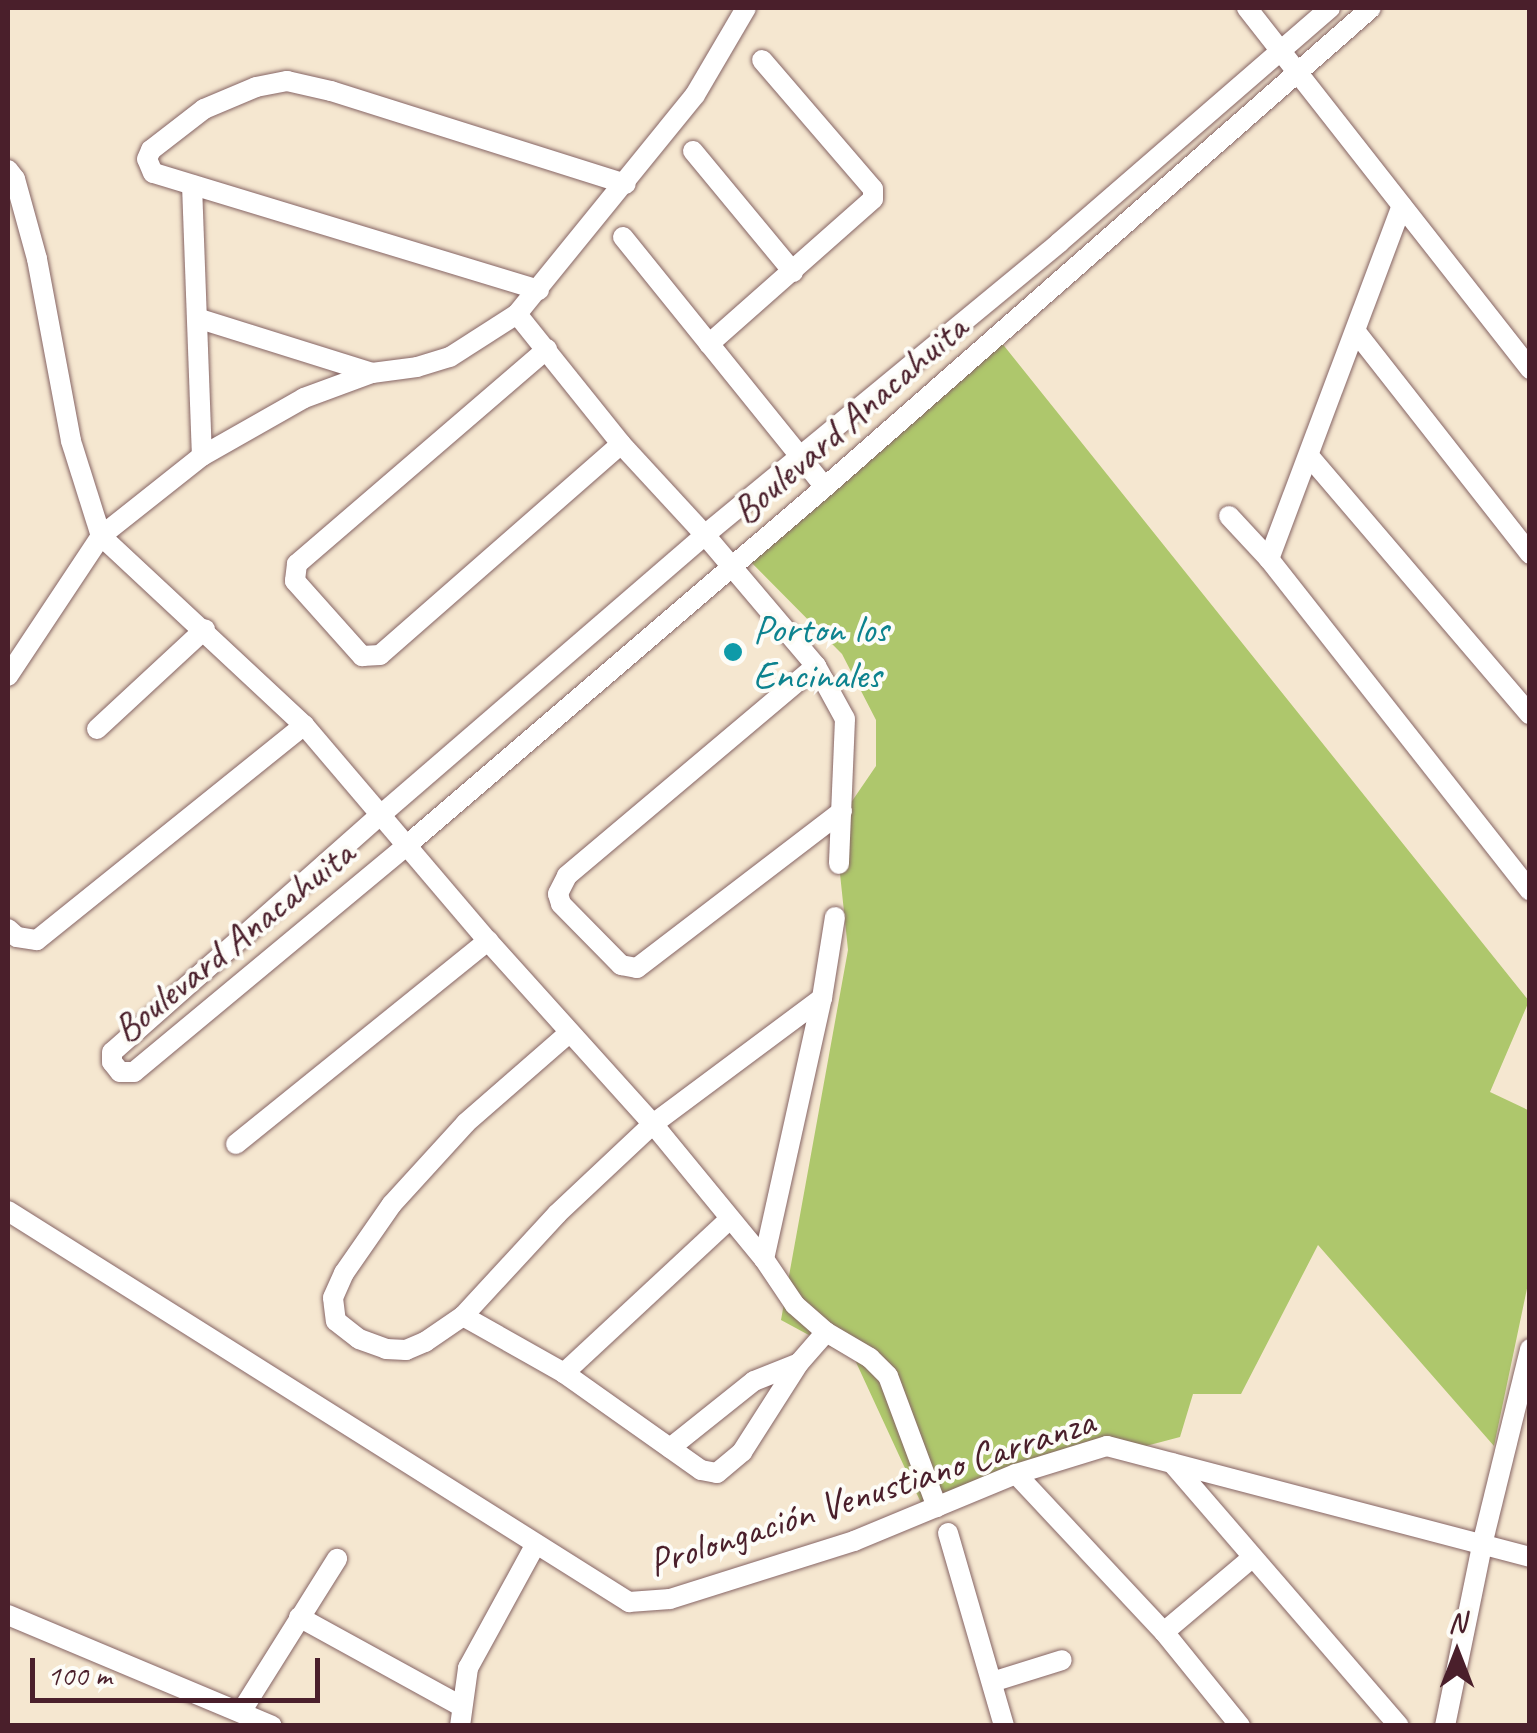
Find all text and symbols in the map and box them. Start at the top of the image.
street label: Boulevard Anacahuita [722,304,976,534]
place label: Porton los Encinales [753,605,888,699]
marker: Porton los Encinales [722,641,744,663]
street label: Boulevard Anacahuita [103,830,363,1052]
street label: Prolongación Venustiano Carranza [642,1397,1100,1587]
north arrow [1407,1603,1507,1703]
text: N [1448,1605,1466,1640]
scale bar [35,1638,325,1700]
text: 100 m [47,1656,112,1694]

